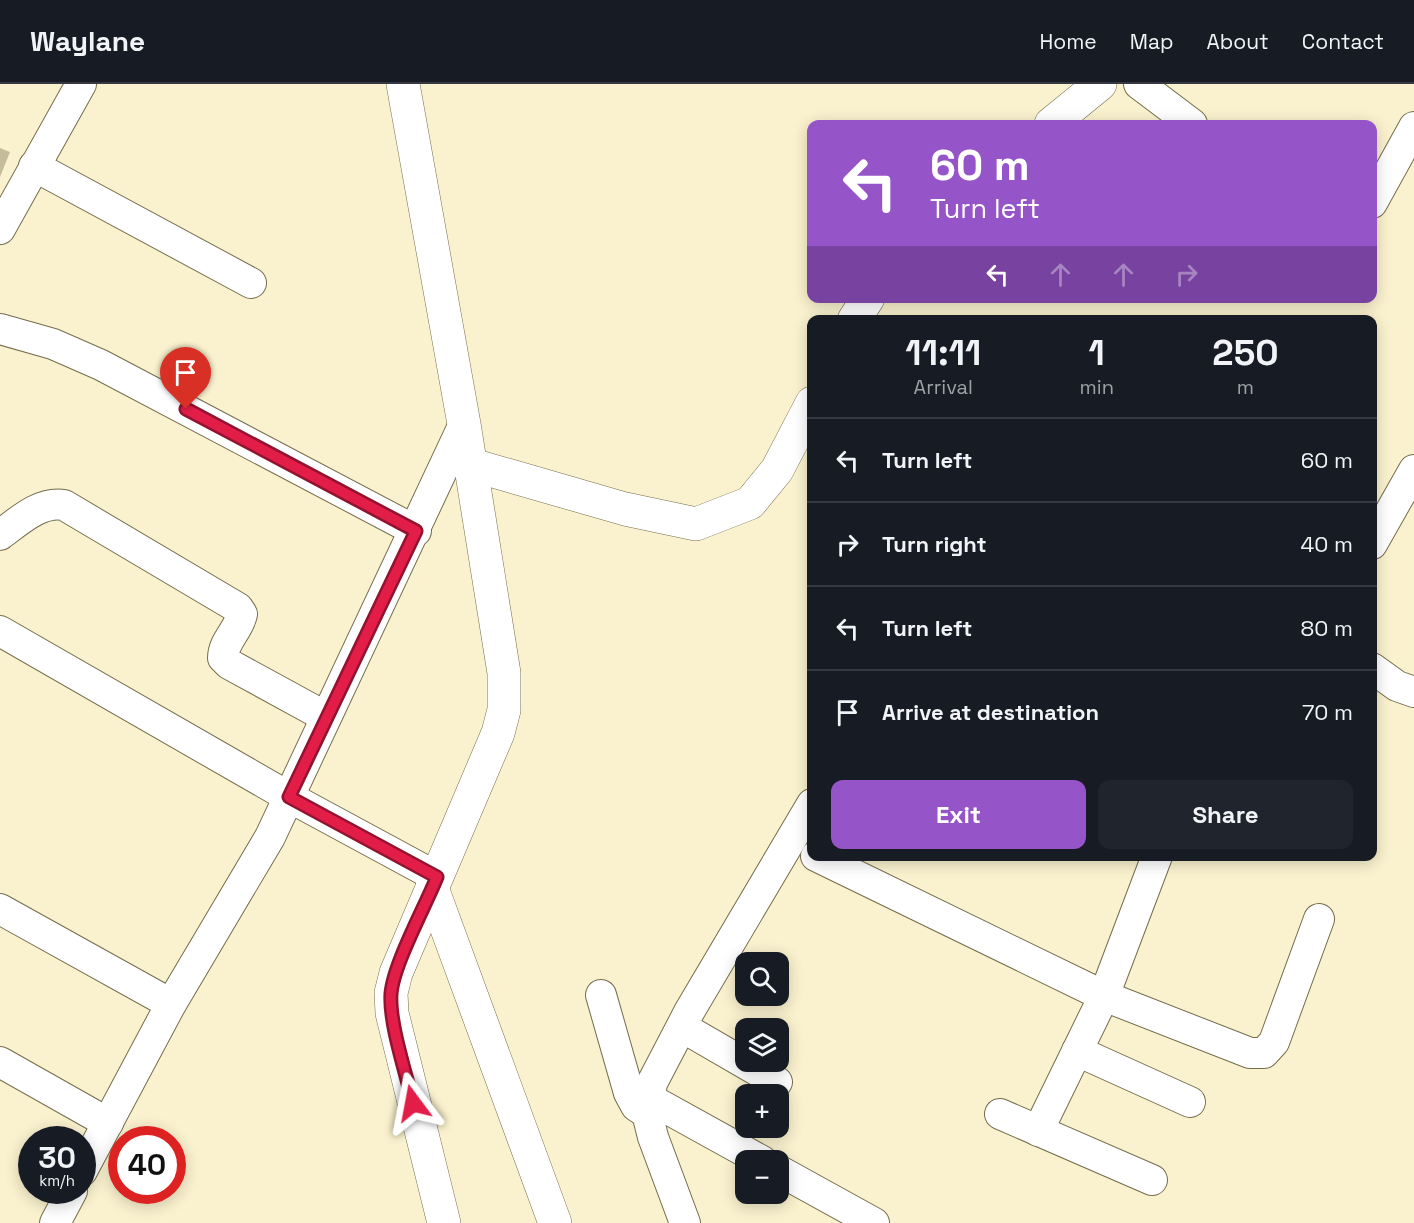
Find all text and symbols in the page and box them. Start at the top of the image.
text: Waylane [30,23,145,59]
text: Home [1039,28,1097,55]
text: Map [1130,28,1174,55]
text: About [1207,28,1269,55]
text: Contact [1302,28,1384,55]
text: 60 m [930,139,1030,192]
icon: left [831,144,909,222]
text: Turn left [930,191,1040,226]
icon: left [981,258,1014,291]
icon: ahead [1044,258,1077,291]
icon: ahead [1107,258,1140,291]
icon: right [1170,258,1203,291]
text: 11:11 [905,330,981,376]
text: 1 [1089,330,1105,376]
text: 250 [1212,330,1279,376]
pin [160,347,211,409]
icon: arrive [169,356,202,389]
text: Arrival [914,374,973,400]
text: min [1080,374,1114,400]
text: m [1237,374,1254,400]
icon: left [831,444,864,477]
text: Turn left [882,446,972,474]
text: 60 m [1301,446,1353,474]
icon: right [831,528,864,561]
text: Turn right [882,530,987,558]
text: 40 m [1301,530,1353,558]
icon: left [831,612,864,645]
text: Turn left [882,614,972,642]
text: 80 m [1301,614,1353,642]
icon: arrive [831,696,864,729]
text: Arrive at destination [882,698,1099,726]
text: 70 m [1302,698,1353,726]
button: Exit [831,780,1086,849]
button: Share [1098,780,1353,849]
map controls [735,952,789,1204]
button: search [735,952,789,1006]
button: layers [735,1018,789,1072]
position arrow [381,1071,445,1135]
button: + [735,1084,789,1138]
speed limit sign: 40 [108,1126,186,1204]
text: 30 [38,1138,76,1177]
button: − [735,1150,789,1204]
text: km/h [39,1171,75,1190]

